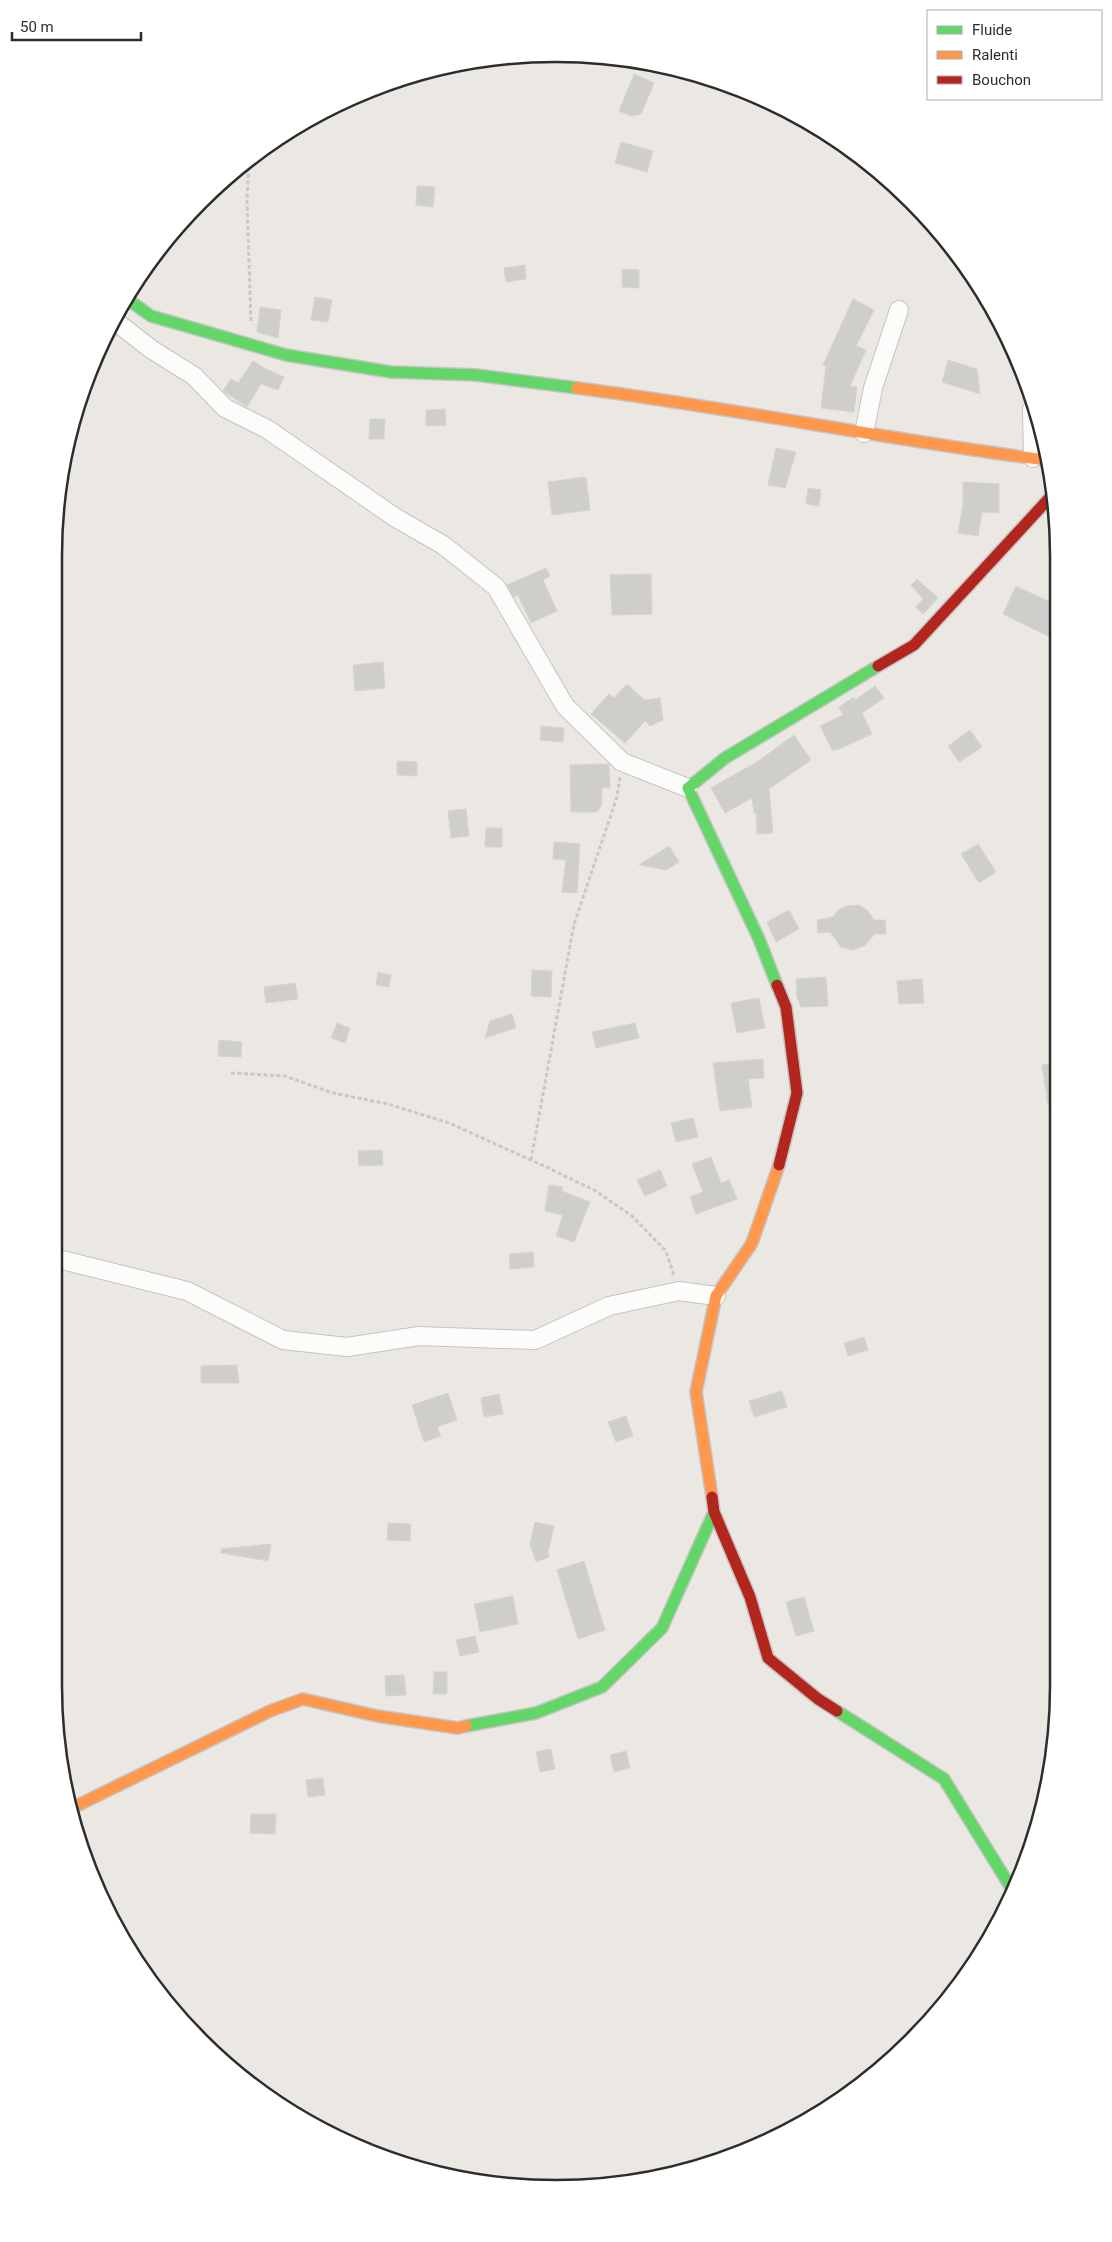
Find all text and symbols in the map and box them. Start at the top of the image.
scale bar [12,10,141,42]
legend [927,10,1102,100]
text: 50 m [20,18,54,36]
text: Fluide [972,21,1012,39]
text: Ralenti [972,46,1018,64]
text: Bouchon [972,71,1031,89]

